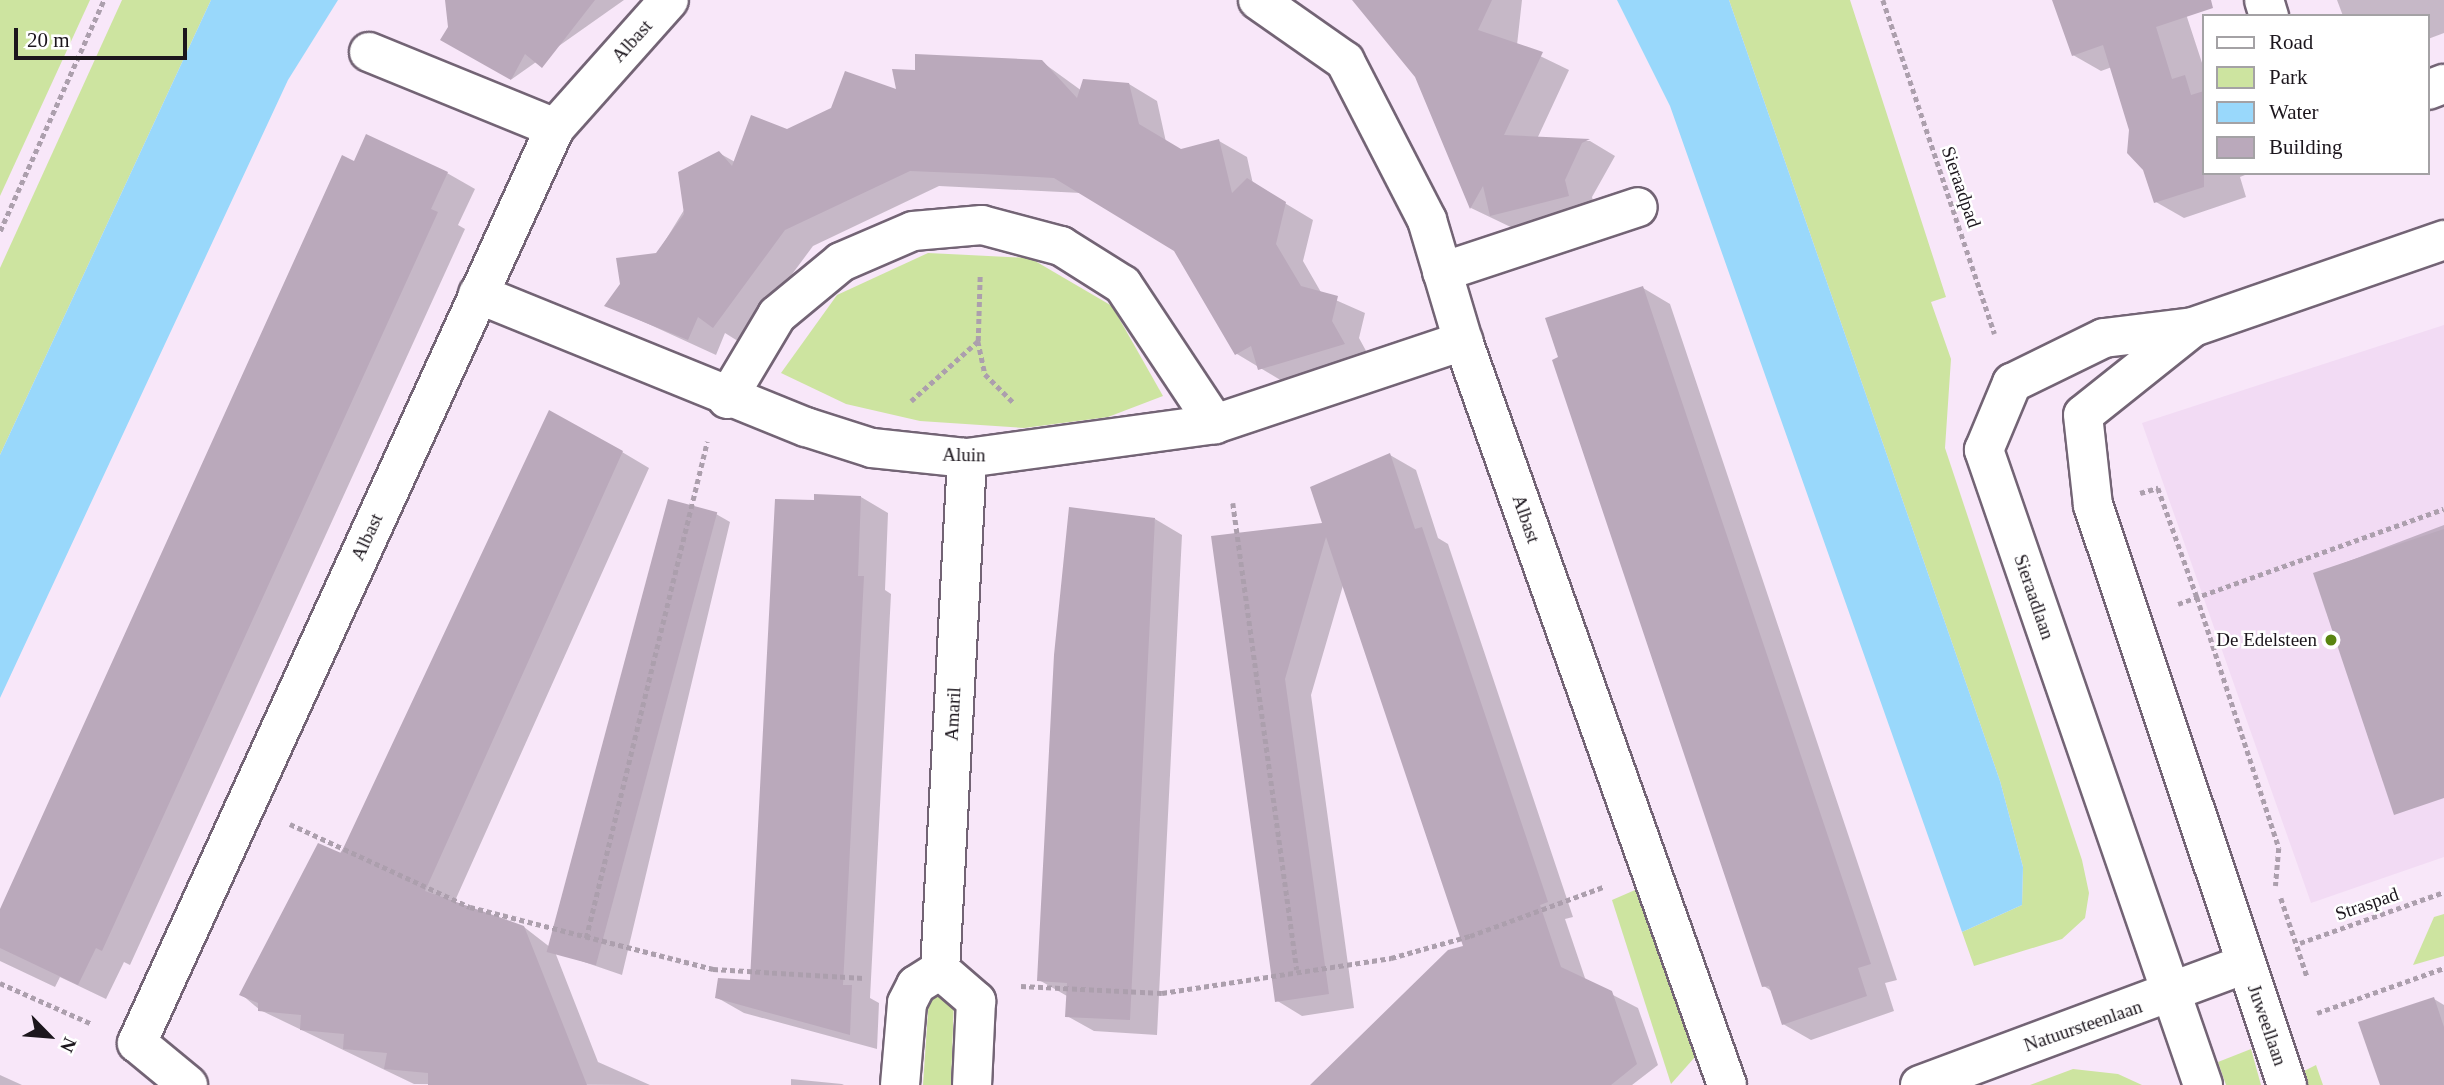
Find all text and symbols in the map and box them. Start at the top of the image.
scale bar [18,14,191,58]
legend [2202,14,2430,175]
street label: Albast [607,15,657,67]
text: 20 m [27,28,70,52]
text: Road [2269,30,2313,54]
text: Park [2269,65,2308,89]
text: Water [2269,100,2319,124]
text: Building [2269,135,2343,159]
street label: Sieraadpad [1936,143,1986,231]
street label: Aluin [942,443,986,467]
street label: Albast [1507,492,1545,546]
street label: Albast [346,510,388,564]
street label: Sieraadlaan [2009,551,2059,643]
place label: De Edelsteen [2216,629,2317,651]
marker: De Edelsteen [2323,632,2339,648]
street label: Amaril [940,687,966,741]
street label: Straspad [2332,883,2402,925]
street label: Juweellaan [2242,981,2292,1069]
street label: Natuursteenlaan [2021,995,2145,1057]
north arrow [14,1001,84,1071]
text: N [56,1034,81,1056]

